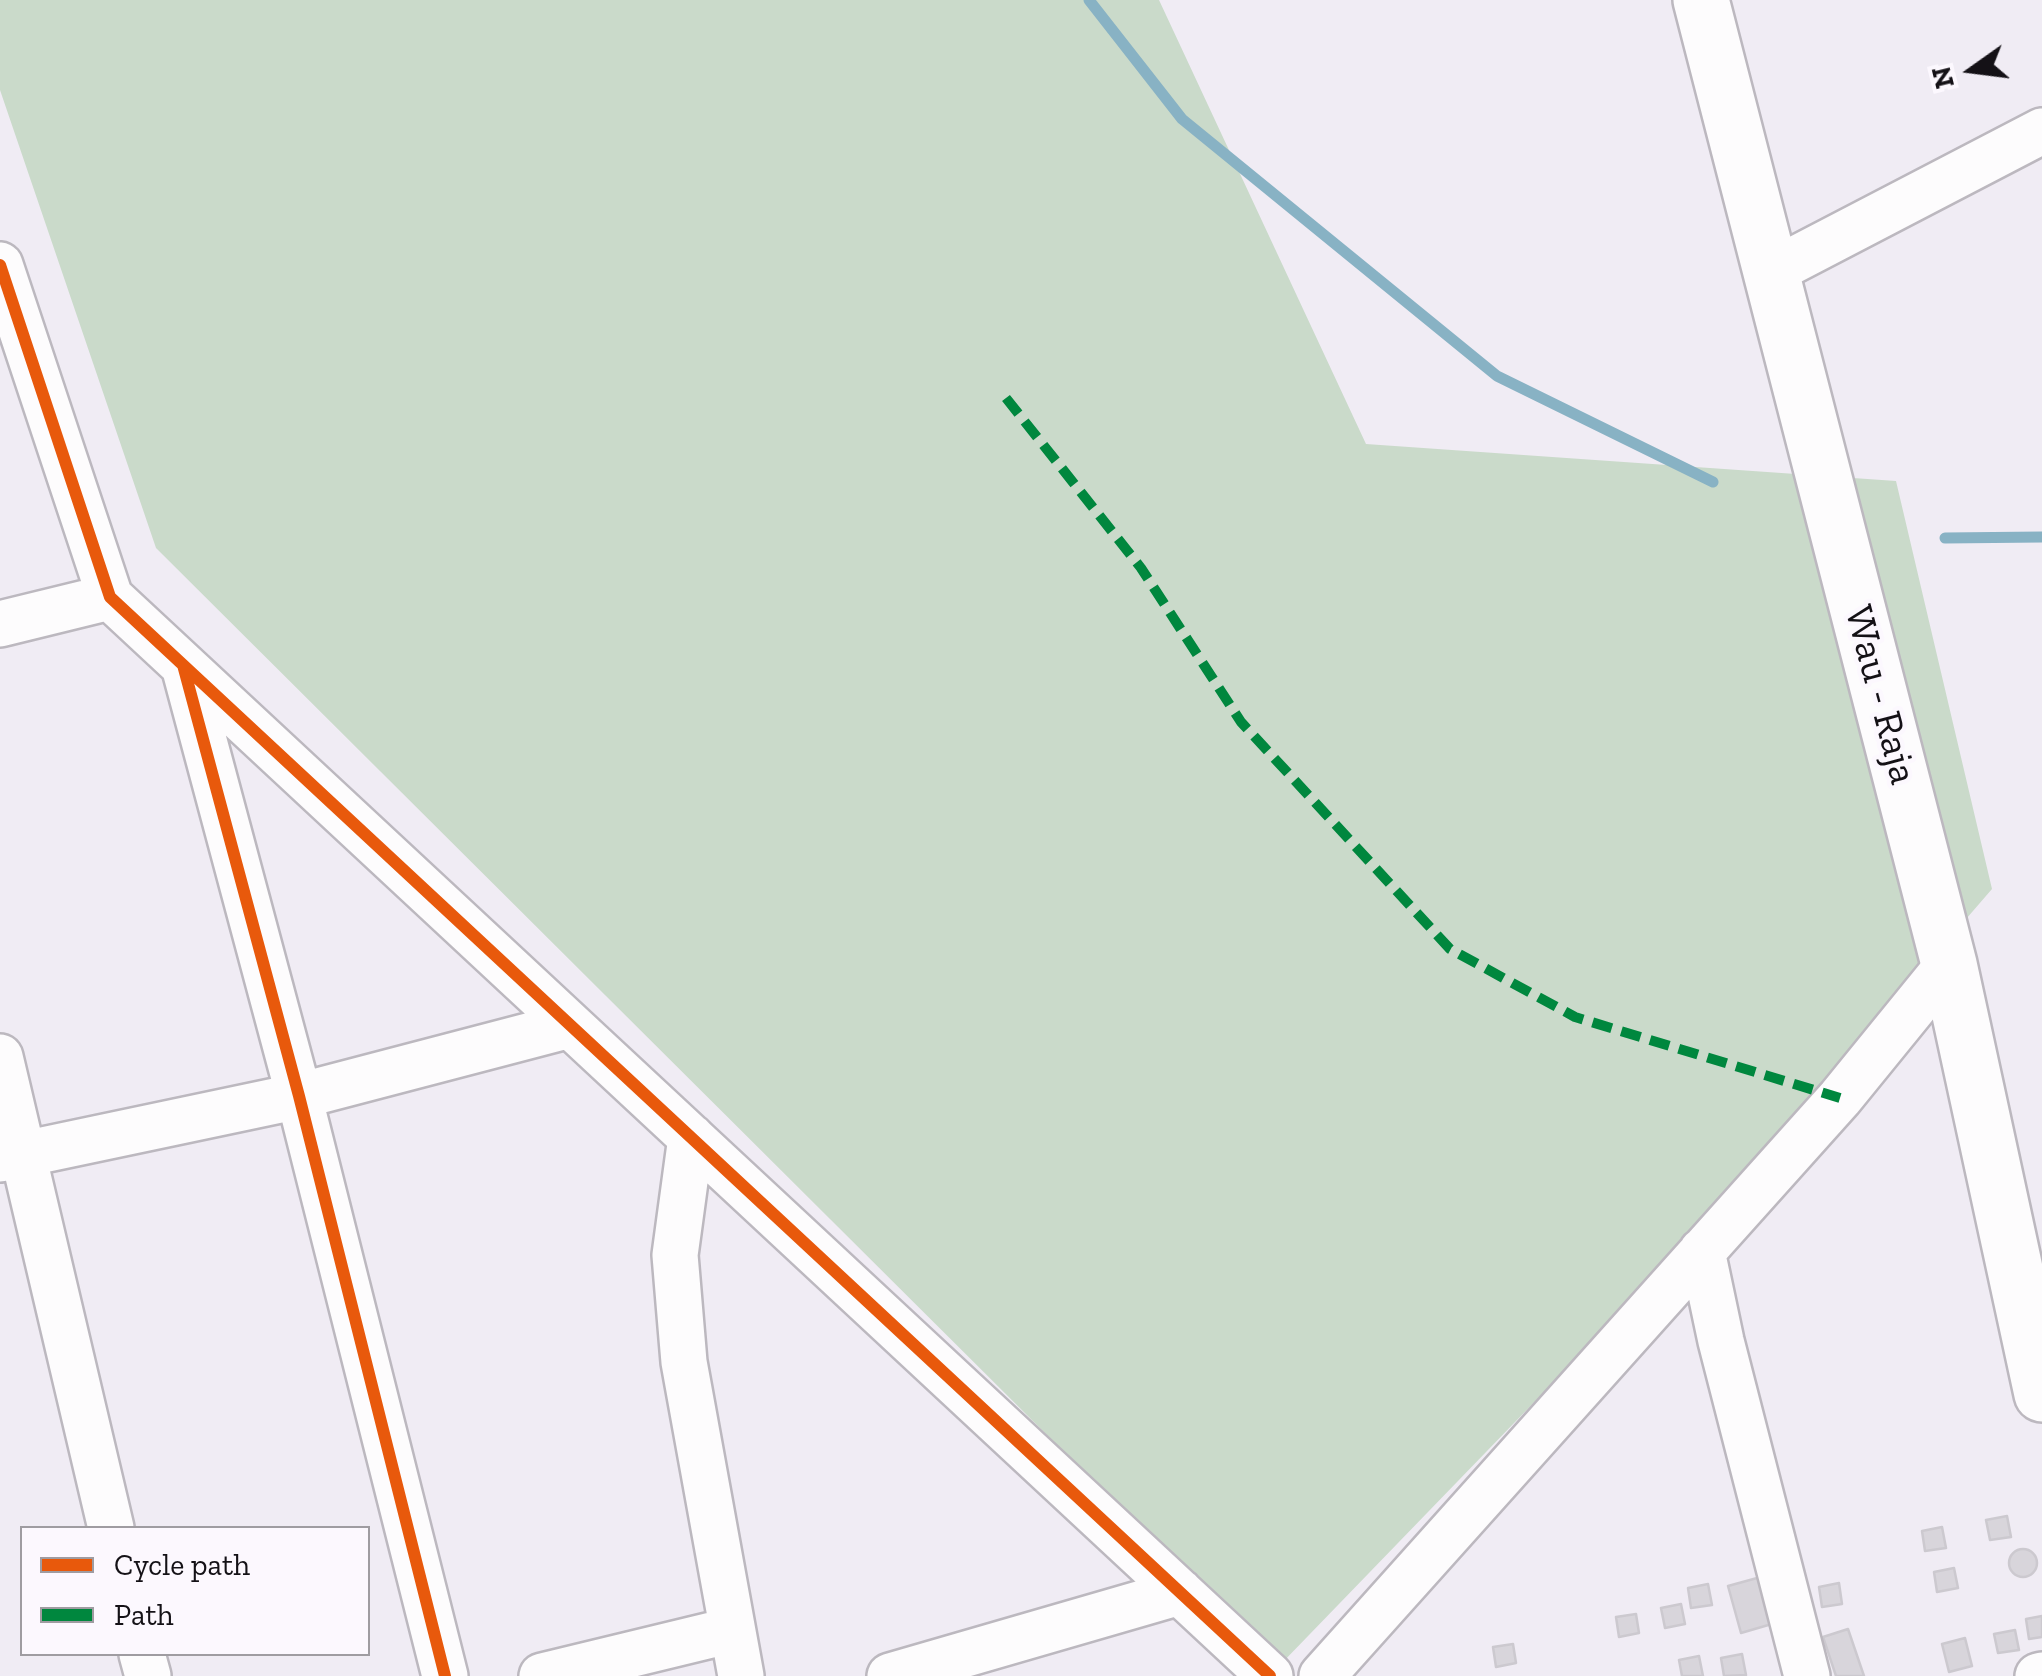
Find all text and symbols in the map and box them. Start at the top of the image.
north arrow [1922,20,2022,120]
text: N [1924,63,1961,92]
street label: Wau - Raja [1833,600,1927,790]
legend [20,1526,370,1656]
text: Cycle path [114,1547,250,1583]
text: Path [114,1597,173,1633]

